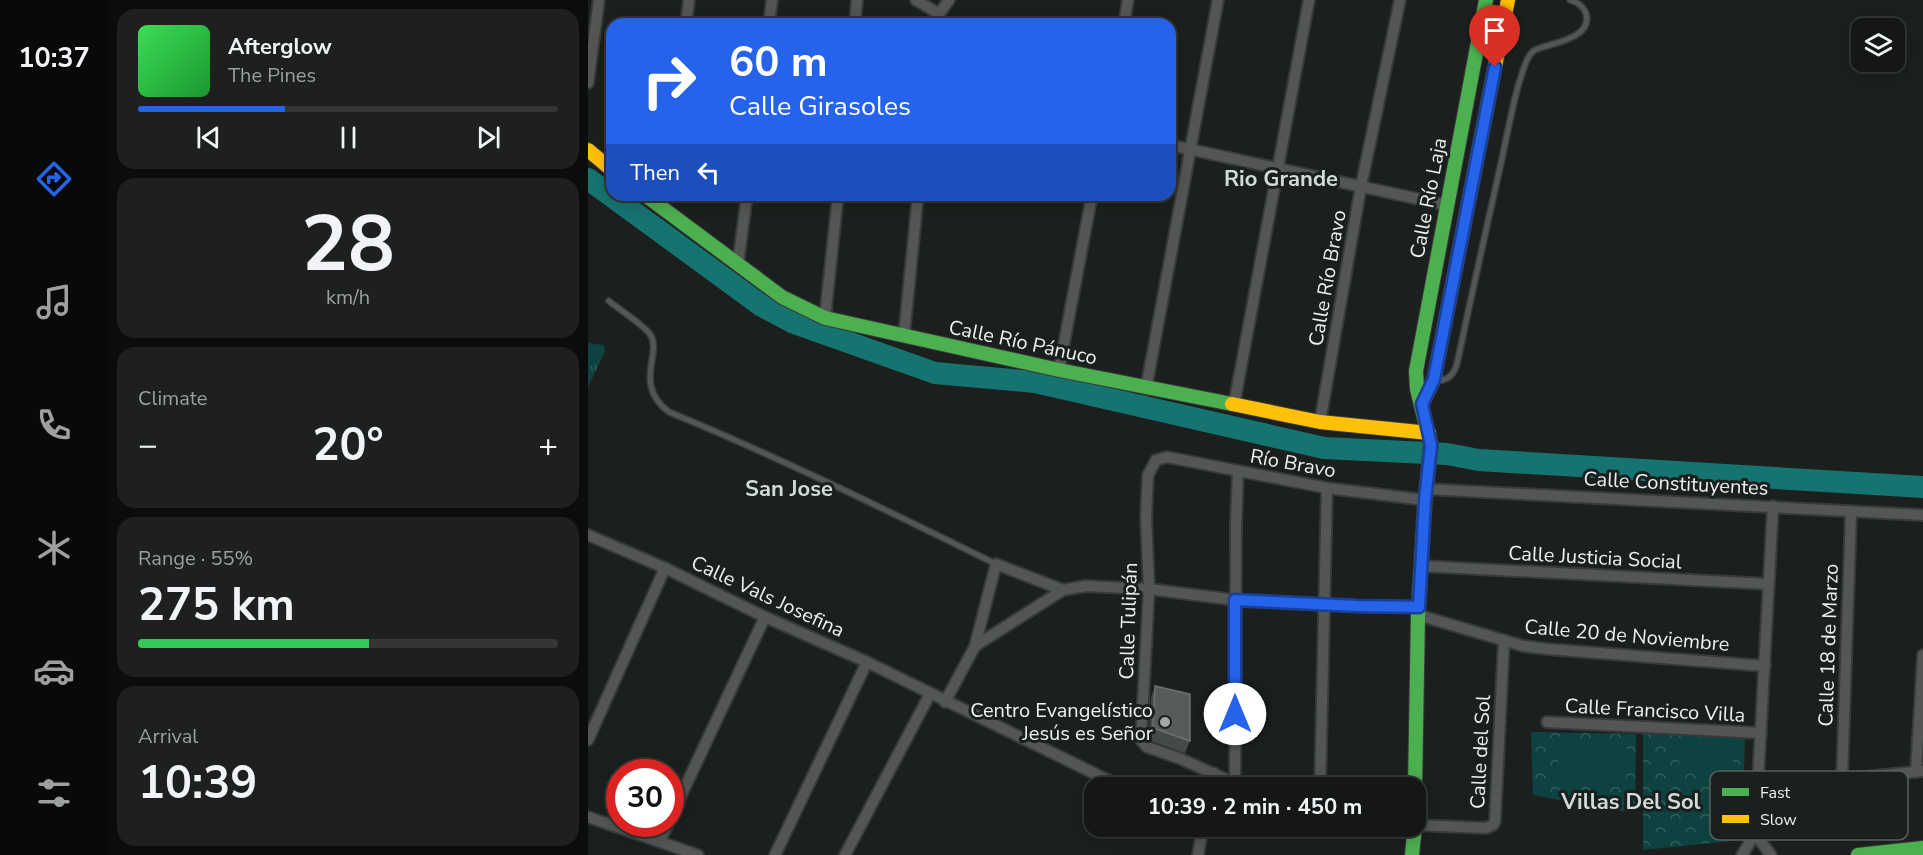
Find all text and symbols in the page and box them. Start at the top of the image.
pin [1469,5,1520,67]
icon: arrive [1478,14,1511,47]
map controls [1851,18,1905,72]
button: layers [1851,18,1905,72]
text: Afterglow [228,32,332,62]
text: 60 m [729,34,828,91]
text: 10:37 [18,40,90,77]
icon: right [630,42,708,120]
text: The Pines [228,62,316,89]
text: Calle Girasoles [729,88,911,125]
icon: previous [192,121,225,154]
icon: pause [332,121,365,154]
icon: next [472,121,505,154]
street label: Calle Río Laja [1404,135,1453,261]
icon: left [692,156,725,189]
icon: directions [33,158,75,200]
text: Then [630,158,680,188]
district label: Rio Grande [1224,164,1338,194]
text: 28 [301,191,395,298]
street label: Calle Río Bravo [1302,208,1353,348]
icon: music [33,281,75,323]
text: km/h [326,284,370,311]
street label: Calle Río Pánuco [946,314,1100,371]
text: Climate [138,385,207,412]
icon: phone [33,404,75,446]
text: 20° [312,415,384,476]
text: − [138,423,158,468]
text: + [538,423,558,468]
street label: Río Bravo [1248,443,1338,484]
street label: Calle Constituyentes [1583,465,1769,502]
district label: San Jose [745,474,833,504]
icon: climate [33,527,75,569]
street label: Calle Justicia Social [1508,539,1682,576]
text: Range · 55% [138,545,253,572]
street label: Calle Vals Josefina [687,549,849,644]
street label: Calle Tulipán [1113,562,1144,680]
street label: Calle 18 de Marzo [1812,563,1845,727]
text: 275 km [138,575,295,636]
street label: Calle 20 de Noviembre [1523,613,1731,658]
icon: car [33,650,75,692]
position arrow [1203,682,1267,746]
street label: Calle Francisco Villa [1564,692,1746,729]
street label: Calle del Sol [1464,694,1497,810]
place label: Centro Evangelístico Jesús es Señor [970,697,1153,747]
marker: Centro Evangelístico Jesús es Señor [1158,715,1172,729]
text: Arrival [138,723,198,750]
text: 10:39 [138,753,257,814]
speed limit sign: 30 [606,759,684,837]
legend [1710,771,1908,840]
icon: filters [33,772,75,814]
text: Fast [1760,782,1791,804]
district label: Villas Del Sol [1560,787,1701,817]
text: 10:39 · 2 min · 450 m [1148,792,1362,822]
text: Slow [1760,809,1797,831]

